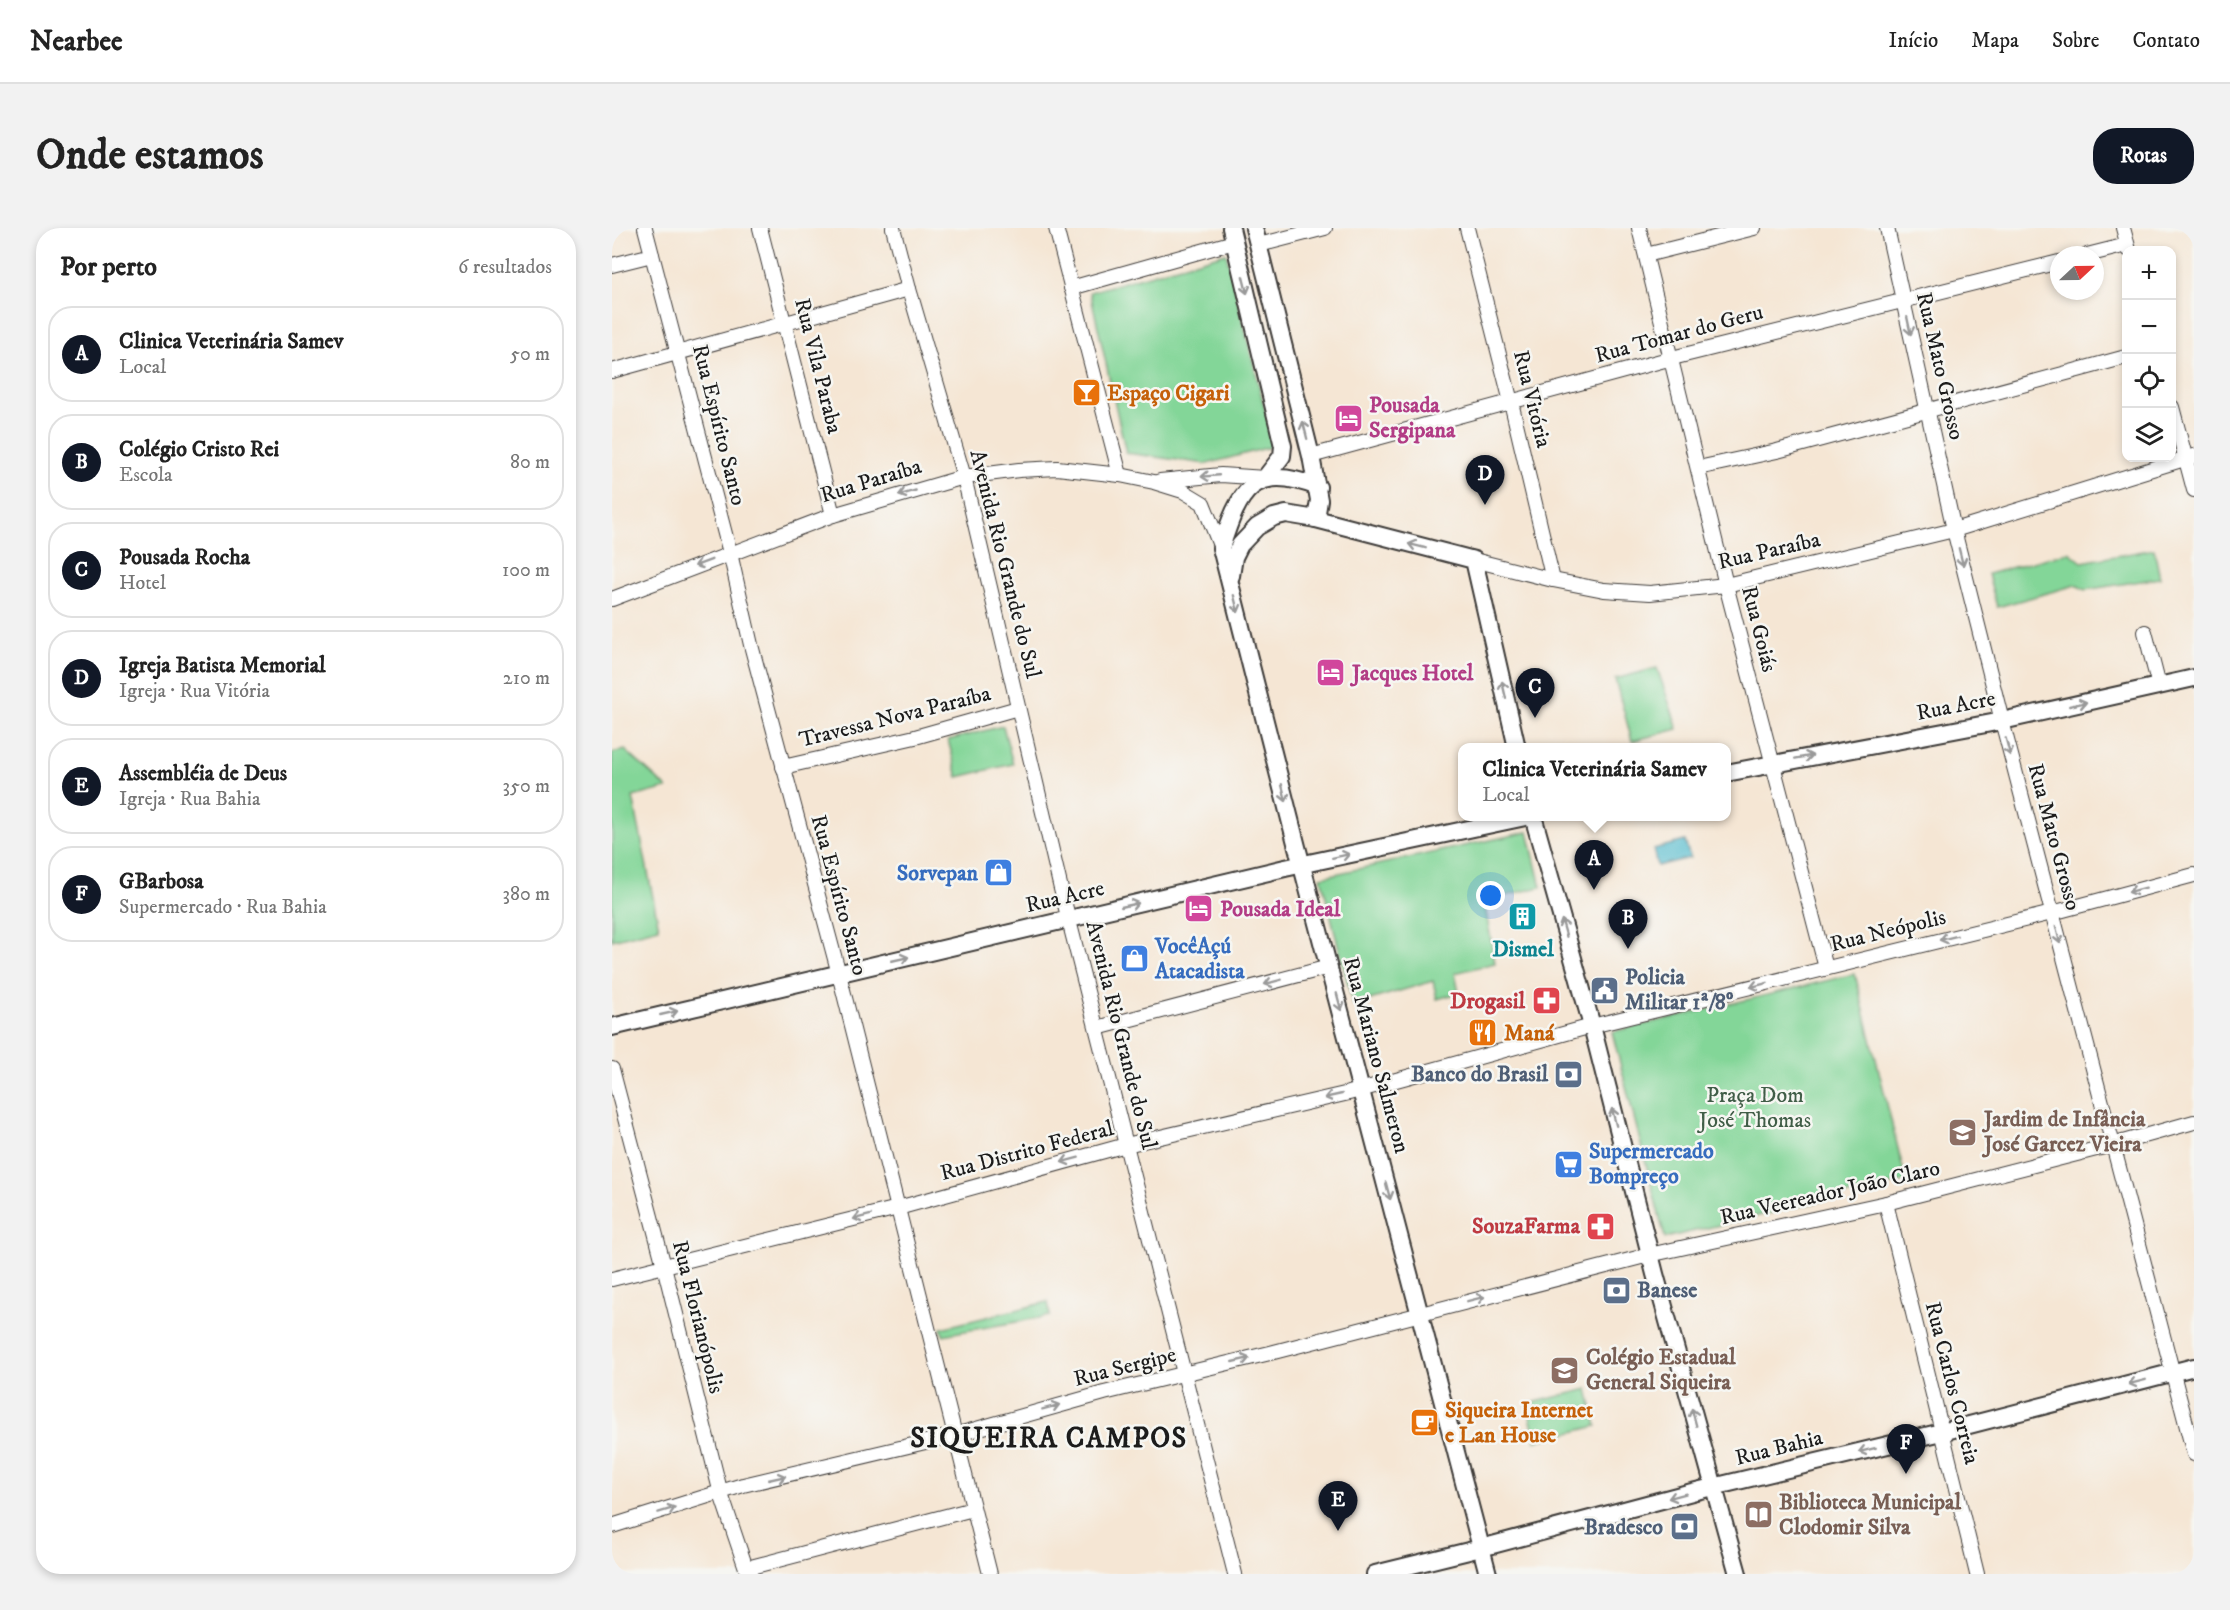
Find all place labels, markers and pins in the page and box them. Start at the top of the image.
bar icon: Espaço Cigari [1070,377,1102,409]
place label: Espaço Cigari [1107,380,1230,407]
place label: Pousada Sergipana [1369,392,1456,444]
hotel icon: Pousada Sergipana [1332,402,1364,434]
pin: D [1466,456,1504,505]
hotel icon: Jacques Hotel [1315,657,1347,689]
place label: Jacques Hotel [1349,660,1474,687]
pin: C [1516,668,1554,718]
pin: A [1574,840,1614,890]
shop icon: Sorvepan [983,857,1015,889]
place label: Sorvepan [897,860,979,887]
hotel icon: Pousada Ideal [1183,893,1215,925]
place label: Pousada Ideal [1220,896,1341,923]
pin: B [1608,900,1648,949]
building icon: Dismel [1507,901,1539,933]
place label: VocêAçú Atacadista [1154,933,1245,985]
place label: Dismel [1492,936,1554,963]
shop icon: VocêAçú Atacadista [1118,943,1150,975]
place label: Policia Militar 1ª/8º [1625,964,1734,1016]
public building icon: Policia Militar 1ª/8º [1588,974,1620,1006]
pharmacy icon: Drogasil [1530,985,1562,1017]
place label: Drogasil [1450,988,1525,1015]
restaurant icon: Maná [1467,1017,1499,1049]
place label: Maná [1504,1020,1555,1047]
bank icon: Banco do Brasil [1553,1058,1585,1090]
place label: Banco do Brasil [1411,1061,1548,1088]
place label: Jardim de Infância José Garcez Vieira [1981,1106,2146,1158]
school or university icon: Jardim de Infância José Garcez Vieira [1947,1116,1979,1148]
place label: Supermercado Bompreço [1589,1138,1714,1190]
supermarket icon: Supermercado Bompreço [1552,1148,1584,1180]
pharmacy icon: SouzaFarma [1585,1210,1617,1242]
place label: SouzaFarma [1472,1213,1581,1240]
bank icon: Banese [1600,1274,1632,1306]
place label: Banese [1637,1277,1697,1304]
place label: Colégio Estadual General Siqueira [1586,1344,1736,1396]
school or university icon: Colégio Estadual General Siqueira [1549,1354,1581,1386]
place label: Siqueira Internet e Lan House [1445,1397,1593,1449]
cafe icon: Siqueira Internet e Lan House [1408,1407,1440,1439]
pin: F [1886,1424,1926,1474]
pin: E [1318,1482,1358,1531]
place label: Biblioteca Municipal Clodomir Silva [1779,1489,1961,1541]
library icon: Biblioteca Municipal Clodomir Silva [1742,1499,1774,1531]
bank icon: Bradesco [1668,1511,1700,1543]
place label: Bradesco [1584,1514,1663,1541]

